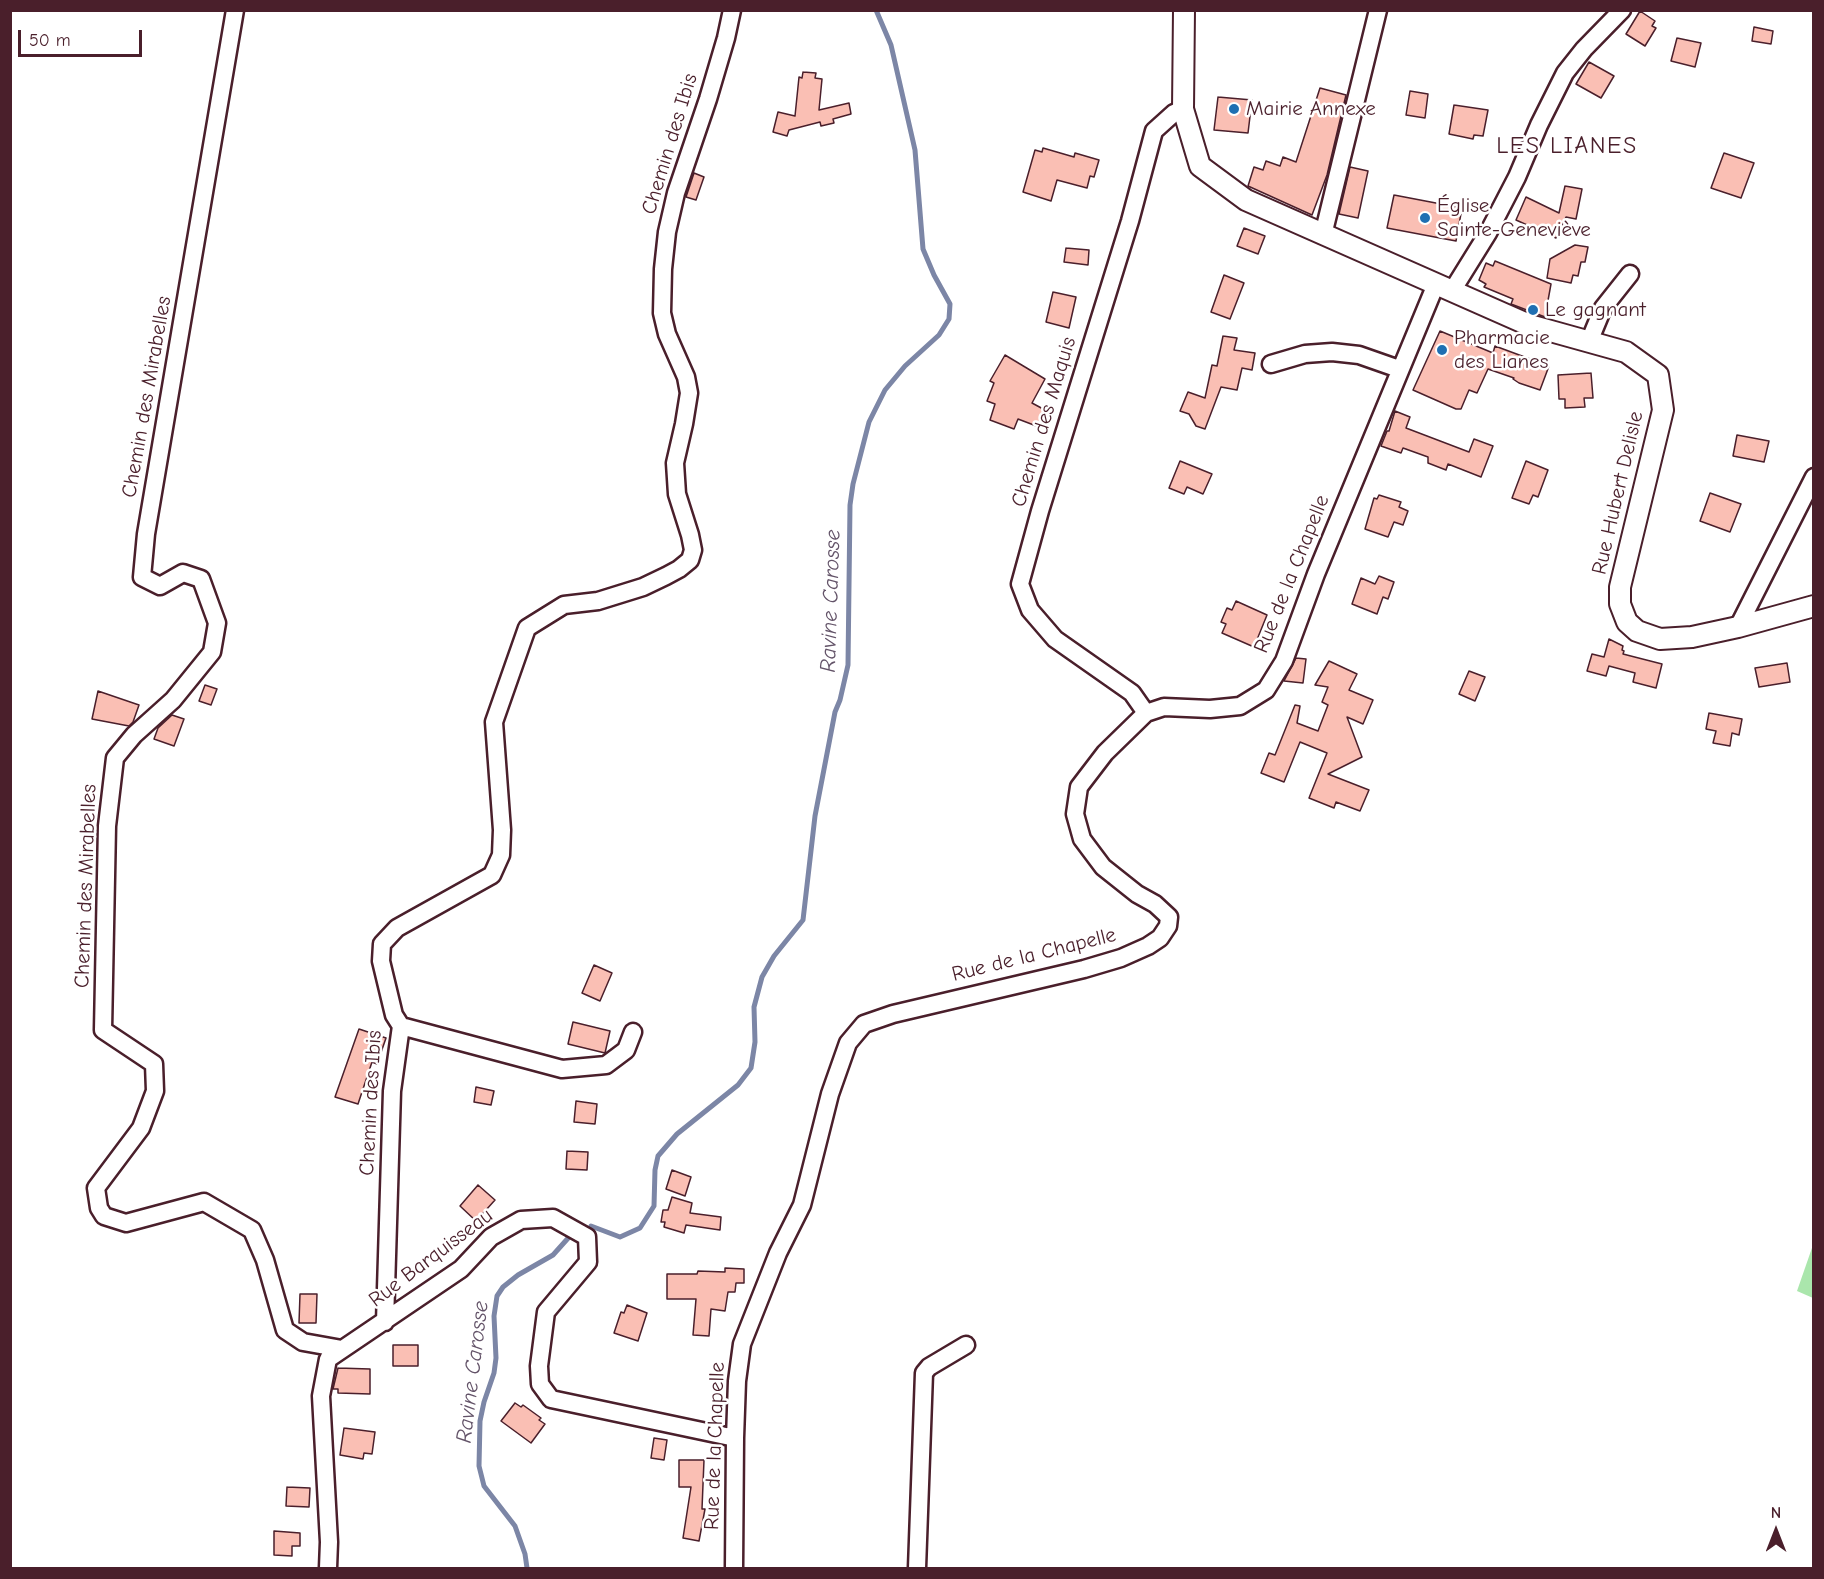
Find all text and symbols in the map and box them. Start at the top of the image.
scale bar [21,18,146,56]
text: 50 m [29,30,71,51]
street label: Chemin des Ibis [637,71,703,217]
place label: Mairie Annexe [1246,96,1376,122]
marker: Mairie Annexe [1227,102,1241,116]
district label: LES LIANES [1496,132,1638,160]
place label: Église Sainte-Geneviève [1437,193,1591,243]
marker: Église Sainte-Geneviève [1418,211,1432,225]
street label: Chemin des Mirabelles [117,294,177,500]
place label: Le gagnant [1545,297,1646,323]
marker: Le gagnant [1526,303,1540,317]
place label: Pharmacie des Lianes [1454,325,1550,375]
street label: Chemin des Maquis [1006,334,1082,510]
marker: Pharmacie des Lianes [1435,343,1449,357]
street label: Rue Hubert Delisle [1587,409,1649,577]
street label: Rue de la Chapelle [1249,491,1335,657]
water label: Ravine Carosse [815,529,847,673]
street label: Chemin des Mirabelles [70,784,102,988]
street label: Rue de la Chapelle [949,922,1119,988]
street label: Chemin des Ibis [355,1030,387,1176]
street label: Rue Barquisseau [364,1203,498,1313]
water label: Ravine Carosse [451,1299,495,1445]
street label: Rue de la Chapelle [699,1361,731,1531]
north arrow [1746,1501,1806,1561]
text: N [1771,1504,1781,1522]

